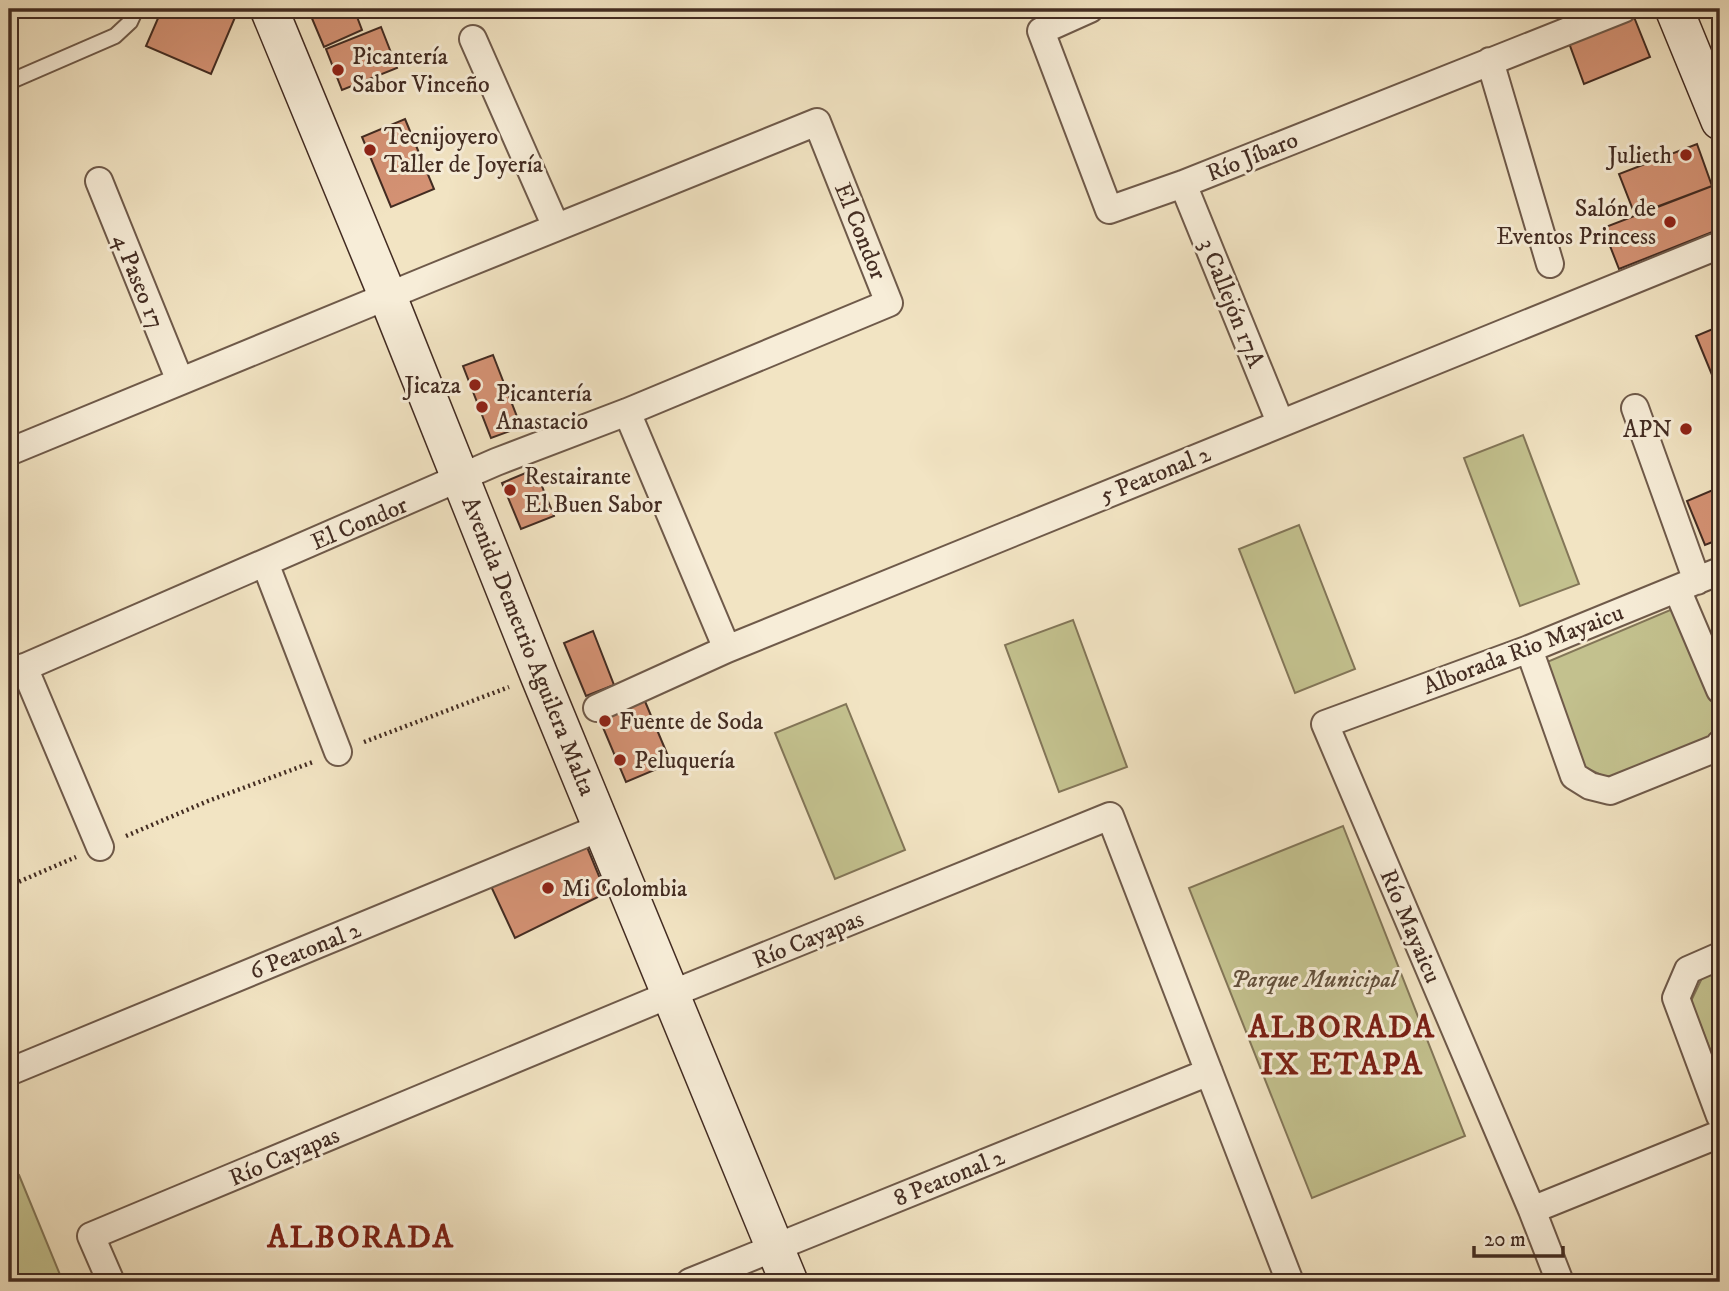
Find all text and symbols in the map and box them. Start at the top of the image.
place label: Picantería Sabor Vinceño [352,42,490,100]
marker: Picantería Sabor Vinceño [330,62,346,78]
place label: Tecnijoyero Taller de Joyería [384,122,544,180]
street label: Río Jíbaro [1202,125,1303,189]
place label: Julieth [1606,141,1672,171]
marker: Tecnijoyero Taller de Joyería [362,142,378,158]
marker: Julieth [1678,147,1694,163]
street label: El Condor [827,178,893,284]
place label: Salón de Eventos Princess [1496,194,1656,252]
marker: Salón de Eventos Princess [1662,214,1678,230]
street label: 4 Paseo 17 [106,230,171,333]
street label: 3 Callejón 17A [1192,235,1271,373]
place label: Jicaza [403,371,462,401]
marker: Jicaza [467,377,483,393]
place label: Picantería Anastacio [496,379,593,437]
marker: Picantería Anastacio [474,399,490,415]
place label: APN [1623,415,1672,445]
marker: APN [1678,421,1694,437]
street label: 5 Peatonal 2 [1095,439,1215,511]
place label: Restairante El Buen Sabor [524,462,662,520]
marker: Restairante El Buen Sabor [502,482,518,498]
street label: El Condor [307,490,412,558]
street label: Avenida Demetrio Aguilera Malta [454,492,602,801]
street label: Alborada Rio Mayaicu [1419,598,1628,702]
place label: Fuente de Soda [619,707,764,737]
marker: Fuente de Soda [597,713,613,729]
place label: Peluquería [634,746,736,776]
marker: Peluquería [612,752,628,768]
street label: Río Mayaicu [1373,865,1447,988]
place label: Mi Colombia [562,874,688,904]
marker: Mi Colombia [540,880,556,896]
street label: Río Cayapas [749,904,868,976]
street label: 6 Peatonal 2 [245,915,366,987]
park label: Parque Municipal [1231,965,1400,995]
district label: ALBORADA IX ETAPA [1247,1008,1436,1085]
street label: Río Cayapas [225,1120,344,1194]
street label: 8 Peatonal 2 [889,1142,1009,1214]
scale bar [1474,1214,1563,1258]
district label: ALBORADA [266,1218,455,1258]
text: 20 m [1484,1227,1526,1253]

